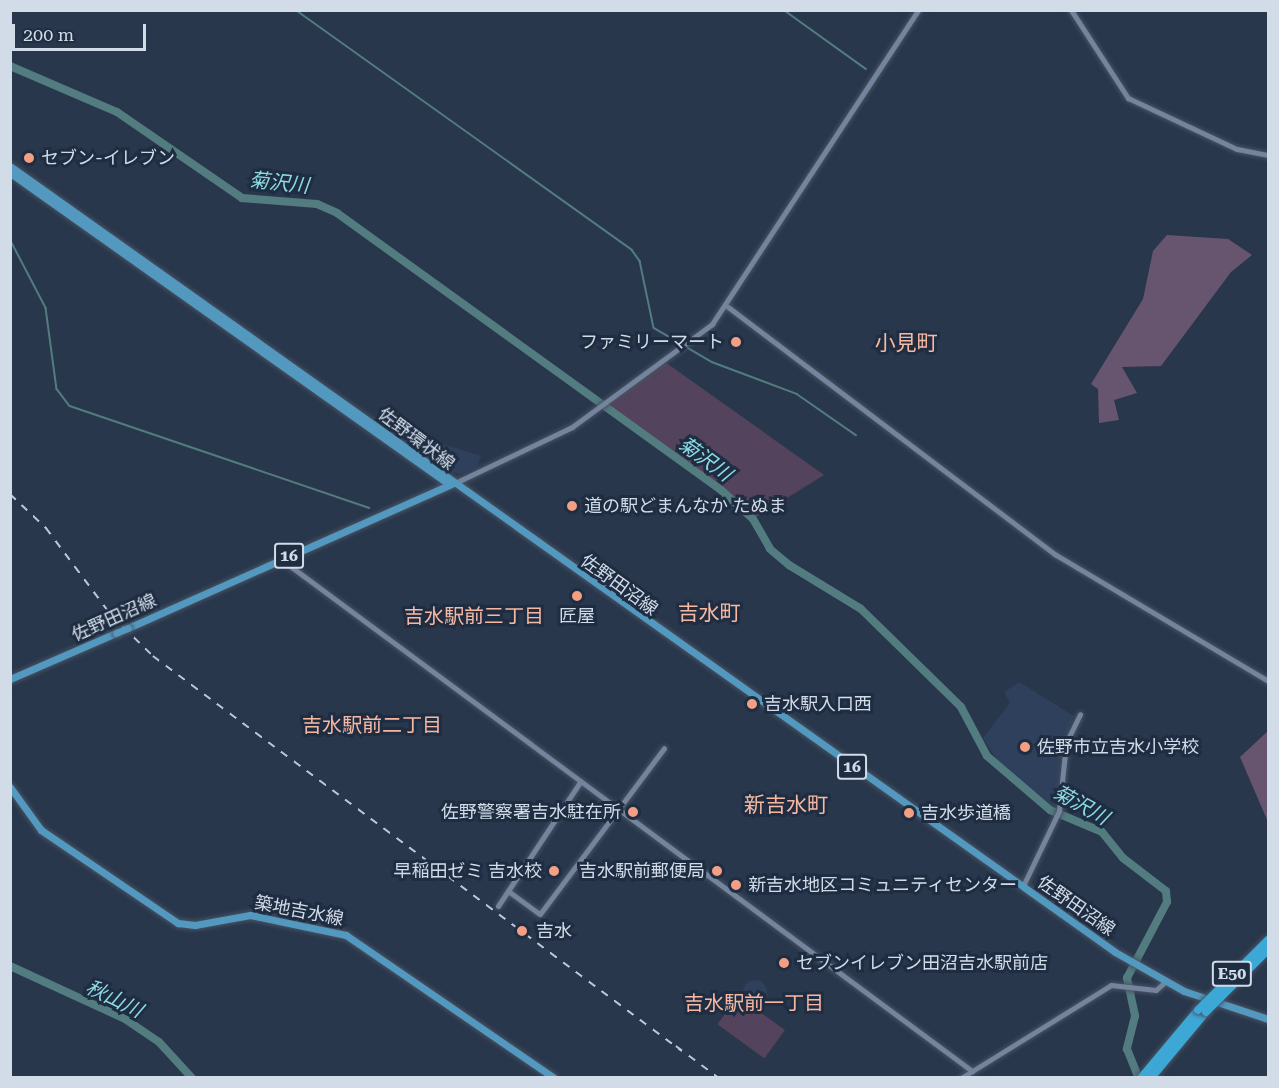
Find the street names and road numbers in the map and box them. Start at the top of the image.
street label: 佐野環状線 [374,403,458,475]
road number: 16 [274,543,304,569]
street label: 佐野田沼線 [576,550,662,620]
street label: 佐野田沼線 [68,590,160,646]
road number: 16 [837,754,867,780]
street label: 佐野田沼線 [1033,871,1119,941]
street label: 築地吉水線 [253,892,345,930]
road number: E50 [1211,961,1253,987]

